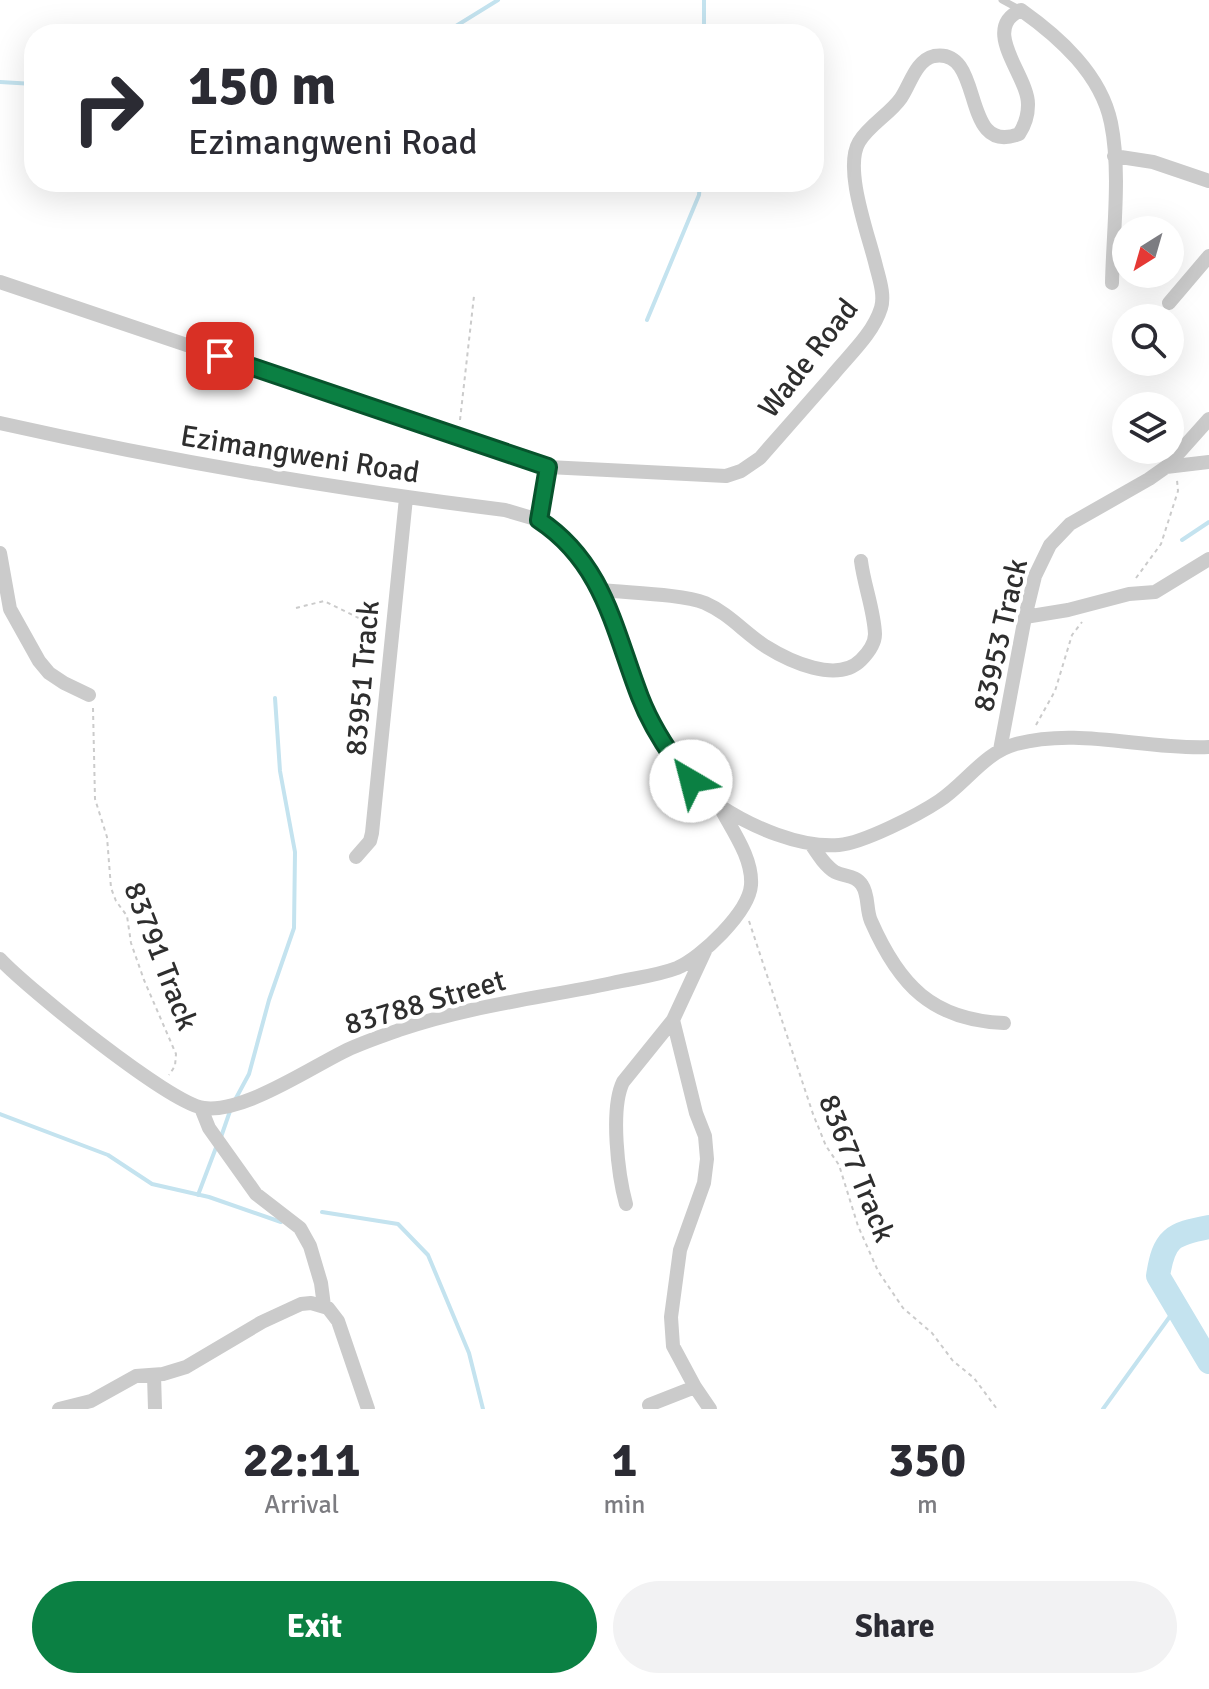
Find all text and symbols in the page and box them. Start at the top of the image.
text: 150 m [188,51,336,120]
icon: right [56,56,160,160]
text: Ezimangweni Road [188,120,478,165]
north arrow [1112,216,1184,288]
map controls [1112,216,1184,464]
street label: Wade Road [750,291,866,425]
button: search [1112,304,1184,376]
pin [186,322,254,390]
icon: arrive [198,334,242,378]
button: layers [1112,392,1184,464]
street label: Ezimangweni Road [178,417,422,492]
street label: 83953 Track [965,555,1036,715]
street label: 83951 Track [337,599,388,757]
position arrow [649,739,733,823]
street label: 83791 Track [115,877,206,1036]
street label: 83788 Street [340,962,510,1043]
street label: 83677 Track [810,1089,903,1247]
text: 22:11 [243,1431,361,1490]
text: 1 [612,1431,637,1490]
text: 350 [888,1431,966,1490]
text: Arrival [264,1489,339,1521]
text: min [604,1489,646,1521]
text: m [917,1489,938,1521]
button: Exit [32,1581,597,1673]
button: Share [613,1581,1177,1673]

